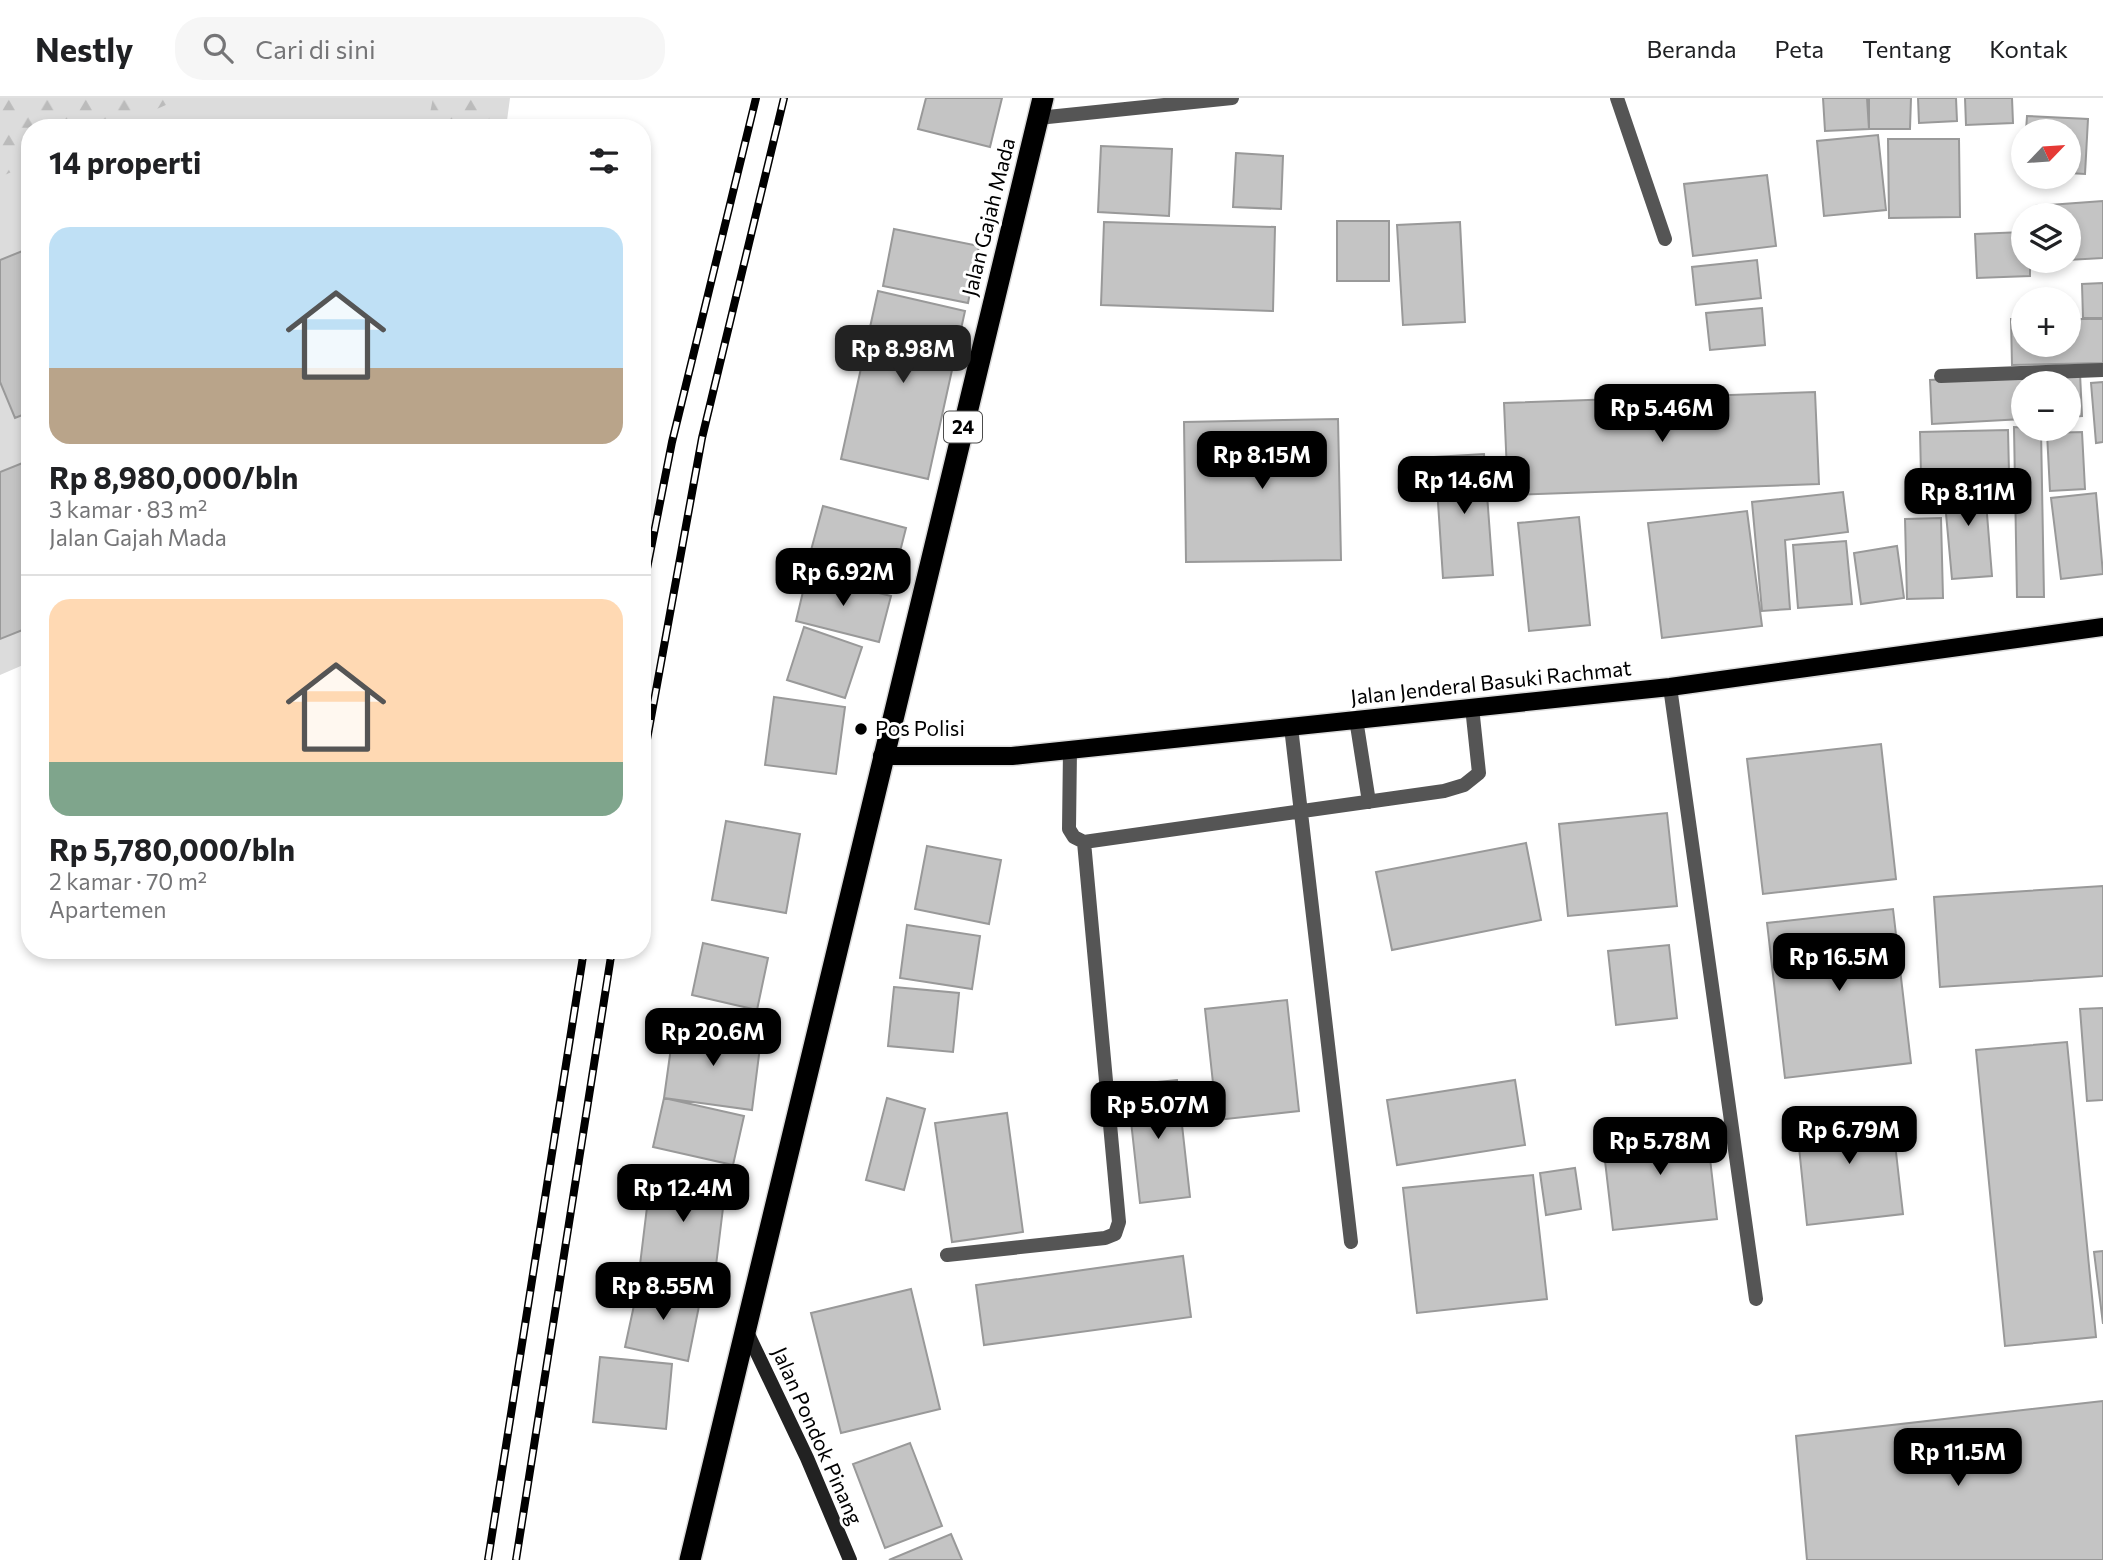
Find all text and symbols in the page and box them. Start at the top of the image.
search box [175,17,665,80]
text: Nestly [35,28,133,69]
icon: search [199,29,237,67]
text: Cari di sini [255,33,376,64]
text: Beranda [1646,34,1737,63]
text: Peta [1775,34,1824,63]
text: Tentang [1862,34,1951,63]
text: Kontak [1989,34,2068,63]
north arrow [2011,119,2081,189]
map controls [2011,119,2081,441]
street label: Jalan Gajah Mada [956,135,1019,298]
icon: filters [585,142,623,180]
text: 14 properti [49,143,201,180]
button: layers [2011,203,2081,273]
icon: home [273,272,399,398]
button: + [2011,287,2081,357]
pin: Rp 8.98M [831,326,975,385]
text: Rp 8.98M [851,334,955,362]
button: − [2011,371,2081,441]
pin: Rp 5.46M [1590,384,1734,444]
text: Rp 5.46M [1610,393,1714,421]
road number: 24 [944,412,982,442]
pin: Rp 8.15M [1190,432,1334,491]
text: Rp 8.15M [1213,440,1311,468]
pin: Rp 14.6M [1392,456,1536,516]
text: Rp 8,980,000/bln [49,458,298,495]
text: Rp 14.6M [1414,465,1514,493]
pin: Rp 8.11M [1896,468,2040,528]
text: Rp 8.11M [1920,477,2016,505]
text: 3 kamar · 83 m² [49,495,207,523]
text: Jalan Gajah Mada [49,523,227,551]
pin: Rp 6.92M [771,548,915,608]
text: Rp 6.92M [792,557,894,585]
icon: home [273,644,399,770]
street label: Jalan Jenderal Basuki Rachmat [1349,654,1633,709]
place label: Pos Polisi [875,715,965,740]
marker: Pos Polisi [853,721,869,737]
text: Rp 5,780,000/bln [49,830,295,867]
text: 2 kamar · 70 m² [49,867,207,895]
text: Apartemen [49,895,166,923]
pin: Rp 16.5M [1767,934,1911,993]
text: Rp 16.5M [1789,942,1889,970]
pin: Rp 20.6M [641,1009,785,1068]
text: Rp 20.6M [661,1017,765,1045]
pin: Rp 5.07M [1086,1082,1230,1141]
text: Rp 5.07M [1107,1090,1209,1118]
pin: Rp 6.79M [1777,1107,1921,1166]
text: Rp 6.79M [1798,1115,1900,1143]
pin: Rp 5.78M [1588,1118,1732,1177]
text: Rp 5.78M [1609,1126,1711,1154]
pin: Rp 12.4M [611,1164,755,1224]
text: Rp 12.4M [633,1173,733,1201]
pin: Rp 8.55M [591,1262,735,1322]
text: Rp 8.55M [612,1271,714,1299]
street label: Jalan Pondok Pinang [768,1343,869,1528]
pin: Rp 11.5M [1886,1428,2030,1488]
text: Rp 11.5M [1910,1437,2006,1465]

